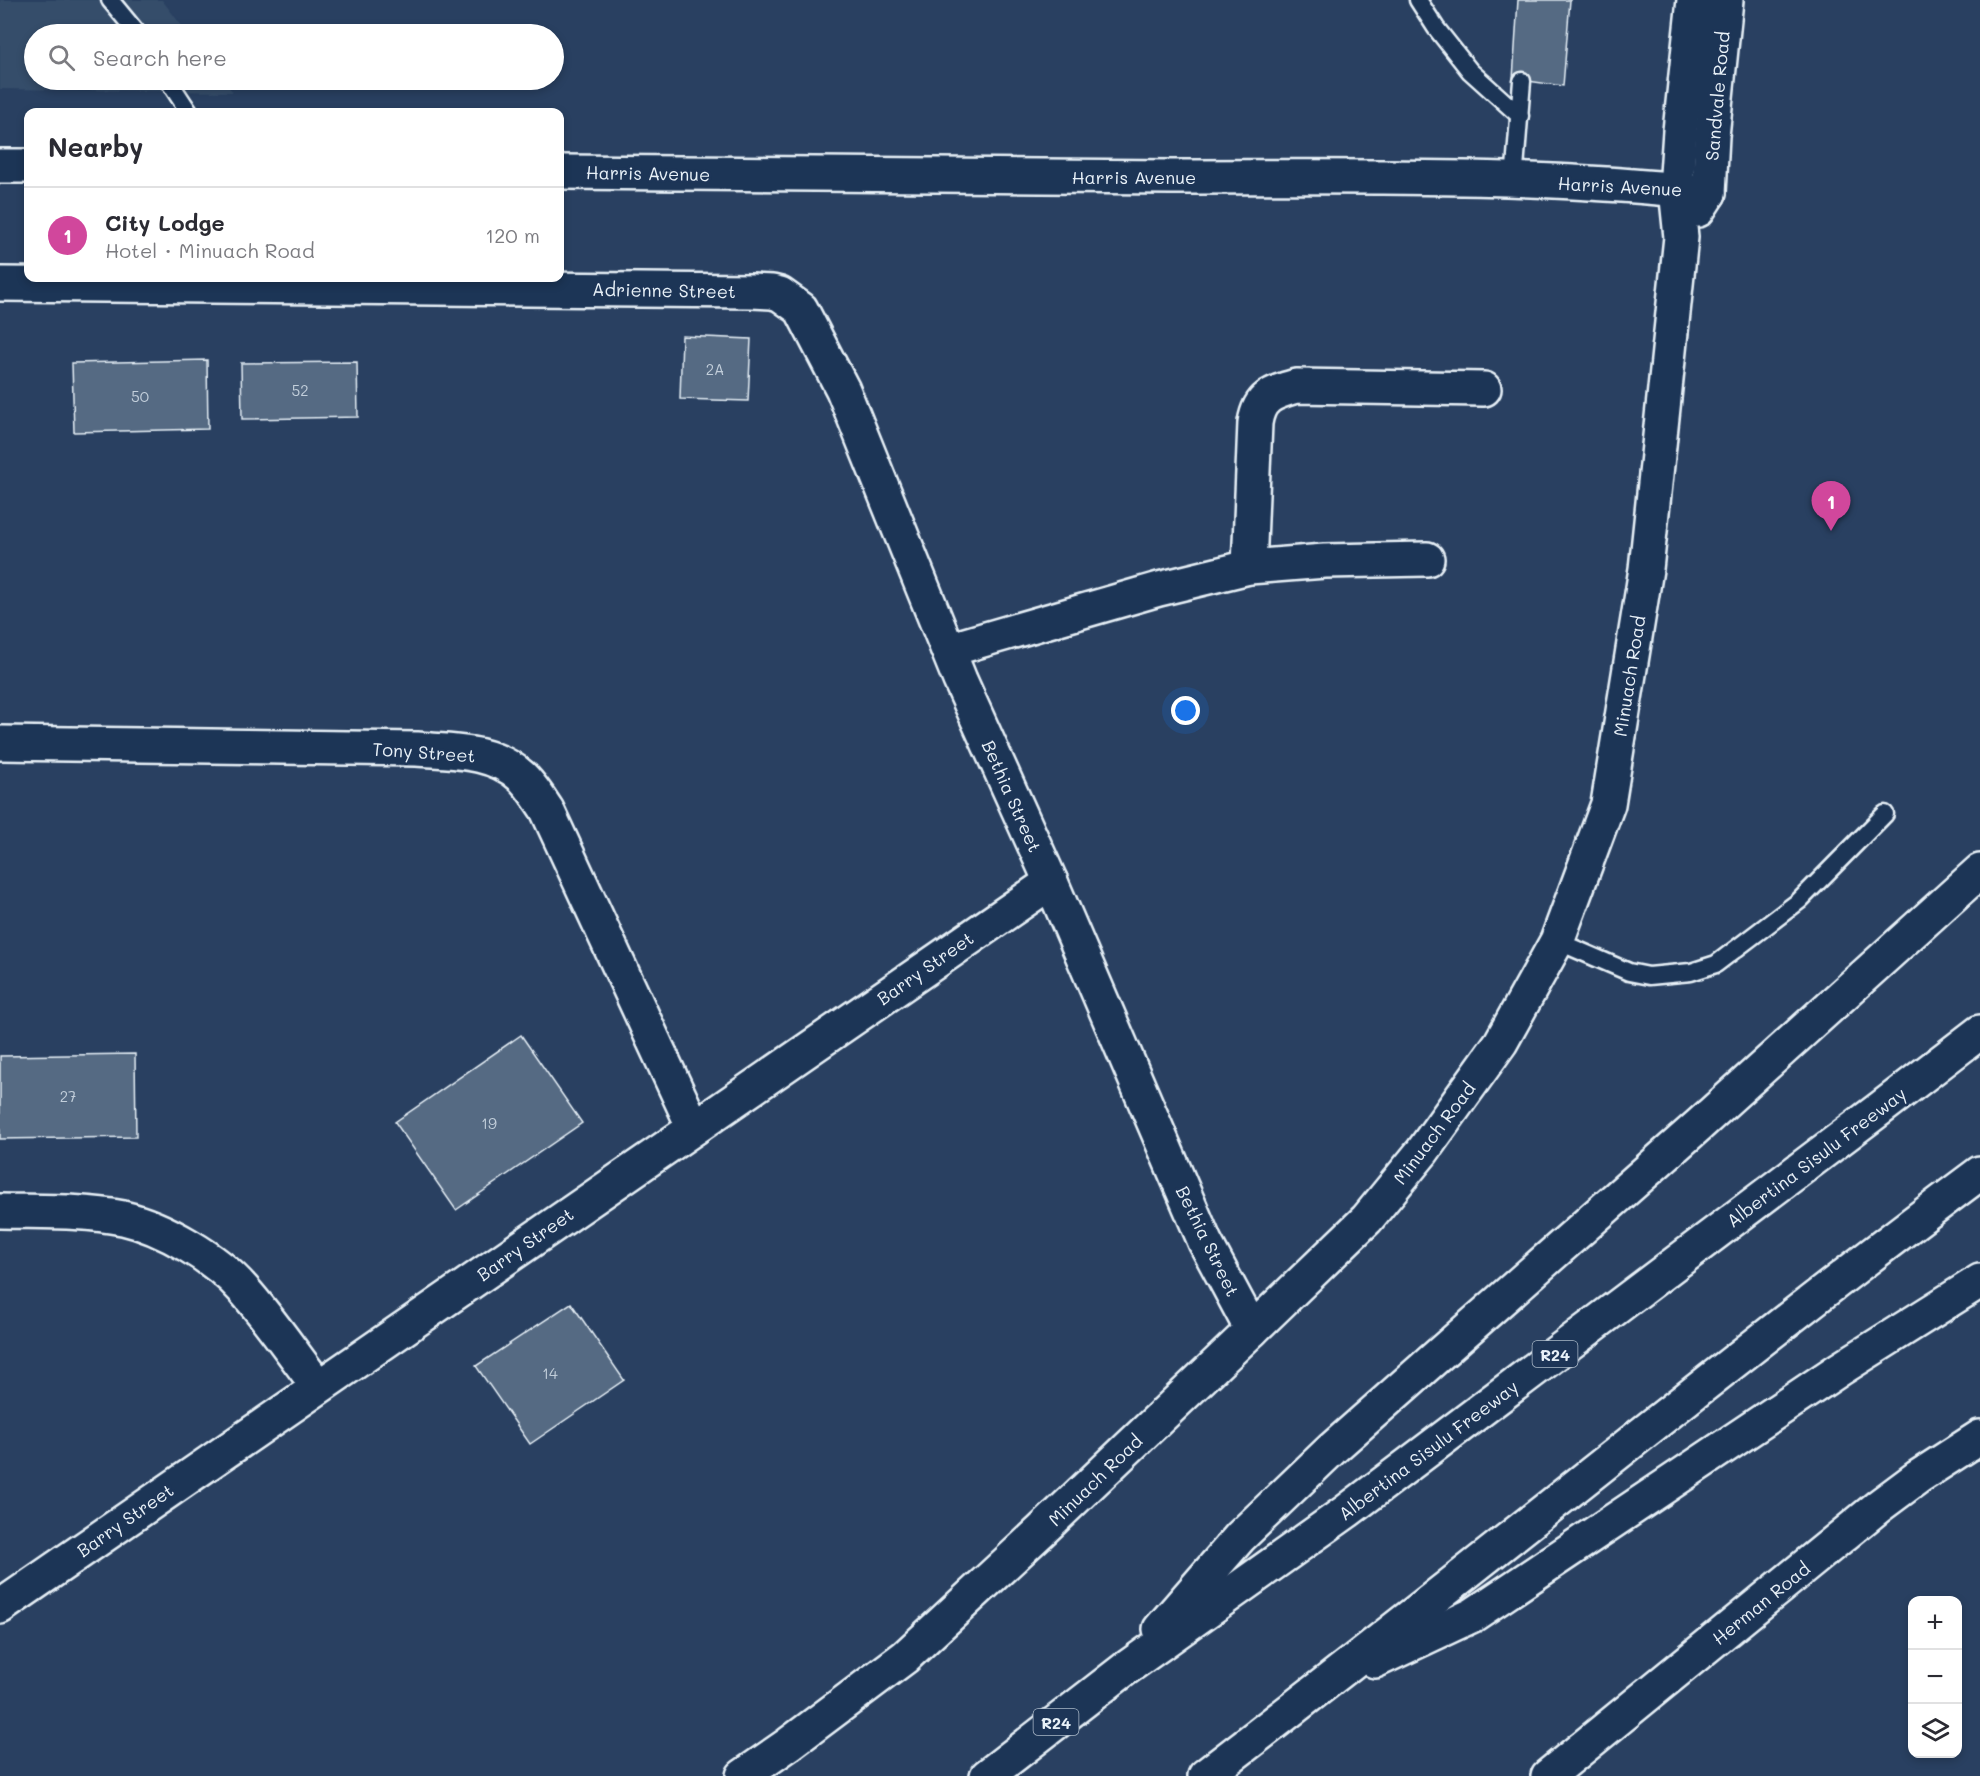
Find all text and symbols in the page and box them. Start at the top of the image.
search box [24,24,564,90]
street label: Sandvale Road [1699,30,1735,162]
icon: search [45,41,78,74]
text: Search here [93,43,227,72]
text: Nearby [48,130,143,164]
street label: Harris Avenue [586,160,710,186]
street label: Harris Avenue [1072,165,1196,189]
street label: Harris Avenue [1557,171,1683,201]
text: City Lodge [105,208,225,237]
text: 1 [63,222,72,248]
text: 120 m [485,222,540,248]
text: Hotel · Minuach Road [105,237,315,263]
street label: Adrienne Street [592,277,736,303]
house number: 2A [706,359,724,379]
house number: 52 [291,380,309,400]
house number: 50 [131,386,149,406]
pin: 1 [1812,482,1850,531]
street label: Minuach Road [1608,614,1650,738]
your location [1171,696,1200,725]
street label: Tony Street [372,736,476,768]
street label: Bethia Street [977,736,1047,856]
street label: Barry Street [872,926,978,1010]
street label: Minuach Road [1388,1077,1480,1189]
street label: Albertina Sisulu Freeway [1721,1081,1911,1233]
house number: 27 [60,1086,76,1106]
house number: 19 [481,1113,497,1133]
street label: Bethia Street [1171,1182,1245,1300]
street label: Barry Street [472,1202,578,1286]
road number: R24 [1532,1341,1578,1367]
house number: 14 [542,1363,558,1383]
street label: Albertina Sisulu Freeway [1333,1374,1523,1526]
street label: Minuach Road [1043,1429,1147,1531]
street label: Barry Street [72,1478,178,1562]
street label: Herman Road [1707,1556,1815,1650]
map controls [1908,1596,1962,1758]
button: + [1908,1596,1962,1650]
button: − [1908,1650,1962,1704]
button: layers [1908,1704,1962,1758]
road number: R24 [1034,1709,1078,1735]

